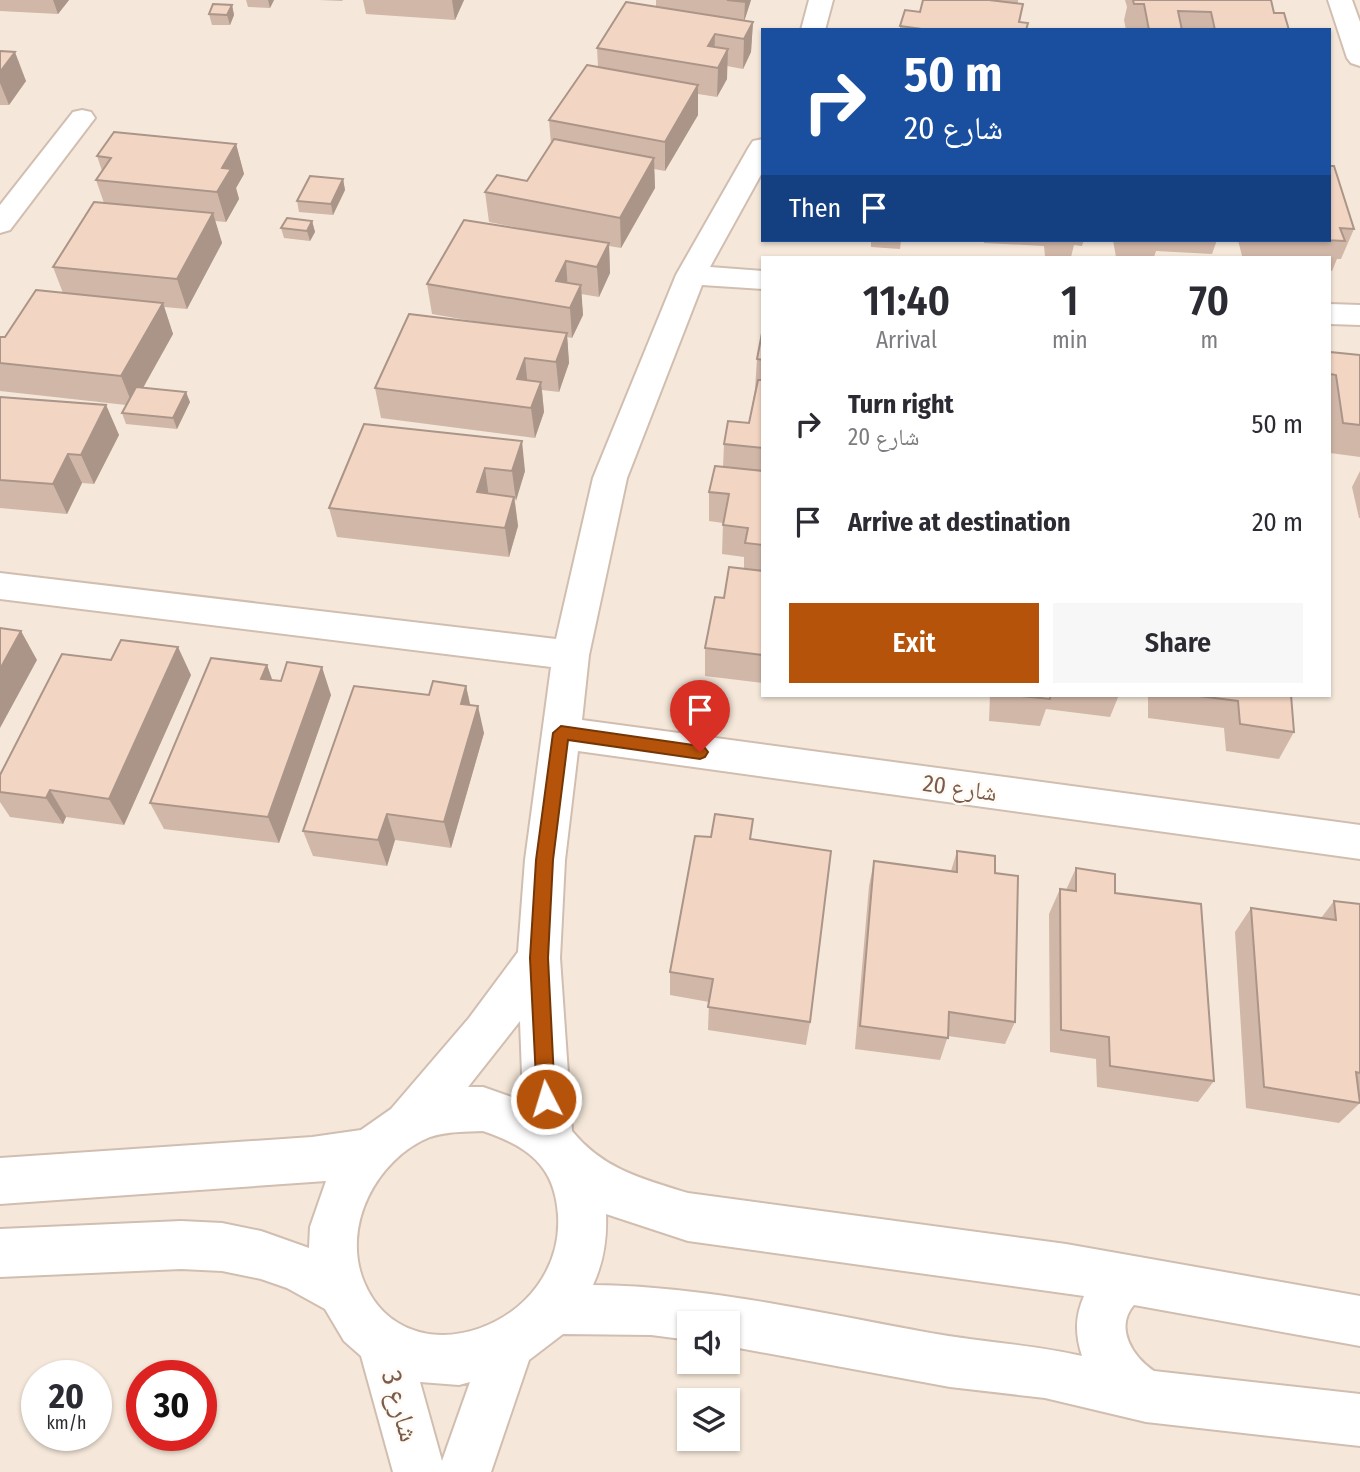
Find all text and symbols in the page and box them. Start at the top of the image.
text: 50 m [904,45,1002,104]
icon: right [789,56,880,147]
text: شارع 20 [904,109,1003,147]
icon: arrive [855,189,893,227]
text: Then [789,193,841,224]
text: 11:40 [863,276,950,326]
text: 1 [1061,276,1079,326]
text: 70 [1189,276,1229,326]
text: Arrival [876,326,937,354]
text: min [1052,326,1088,354]
text: m [1200,326,1218,354]
text: Turn right [848,389,954,420]
icon: right [789,405,827,443]
text: 50 m [1251,409,1303,440]
text: شارع 20 [848,423,919,451]
icon: arrive [789,503,827,541]
text: Arrive at destination [848,507,1071,538]
text: 20 m [1252,507,1303,538]
button: Exit [789,603,1039,683]
button: Share [1053,603,1303,683]
pin [670,680,730,752]
icon: arrive [681,691,719,729]
street label: شارع 20 [921,769,999,808]
position arrow [509,1062,583,1136]
map controls [677,1311,740,1451]
button: sound [677,1311,740,1374]
speed limit sign: 30 [126,1360,217,1451]
street label: شارع 3 [374,1367,426,1446]
text: 20 [49,1375,84,1417]
button: layers [677,1388,740,1451]
text: km/h [46,1412,87,1434]

